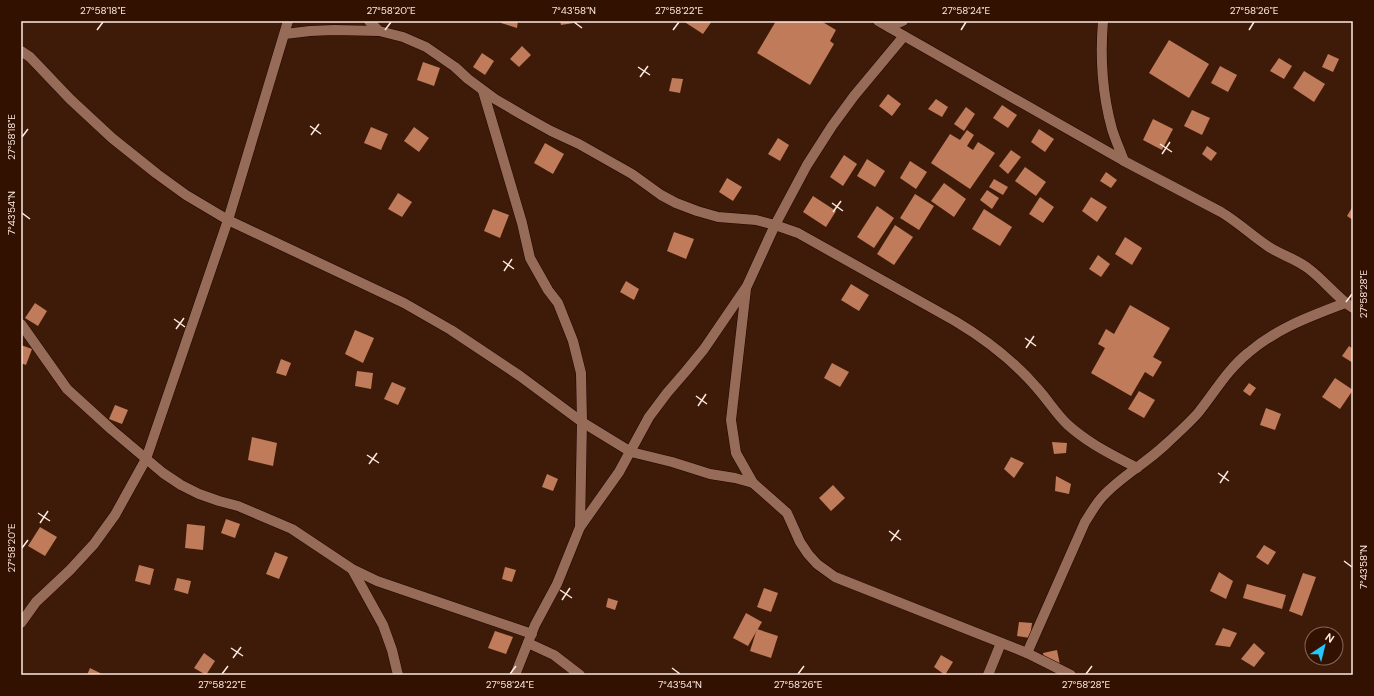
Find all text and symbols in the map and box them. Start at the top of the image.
text: 27°58'18"E [80,4,126,17]
text: 27°58'20"E [366,4,416,17]
text: 7°43'58"N [552,4,596,17]
text: 27°58'22"E [655,4,703,17]
text: 27°58'24"E [942,4,991,17]
text: 27°58'26"E [1230,4,1279,17]
text: 27°58'18"E [5,114,18,160]
text: 7°43'54"N [5,191,18,235]
text: 27°58'28"E [1357,269,1370,318]
text: 27°58'20"E [5,523,18,573]
text: 7°43'58"N [1357,545,1370,589]
north arrow [1304,626,1344,666]
text: N [1322,630,1337,646]
text: 27°58'22"E [198,678,246,691]
text: 27°58'24"E [486,678,535,691]
text: 7°43'54"N [658,678,702,691]
text: 27°58'26"E [774,678,823,691]
text: 27°58'28"E [1062,678,1111,691]

